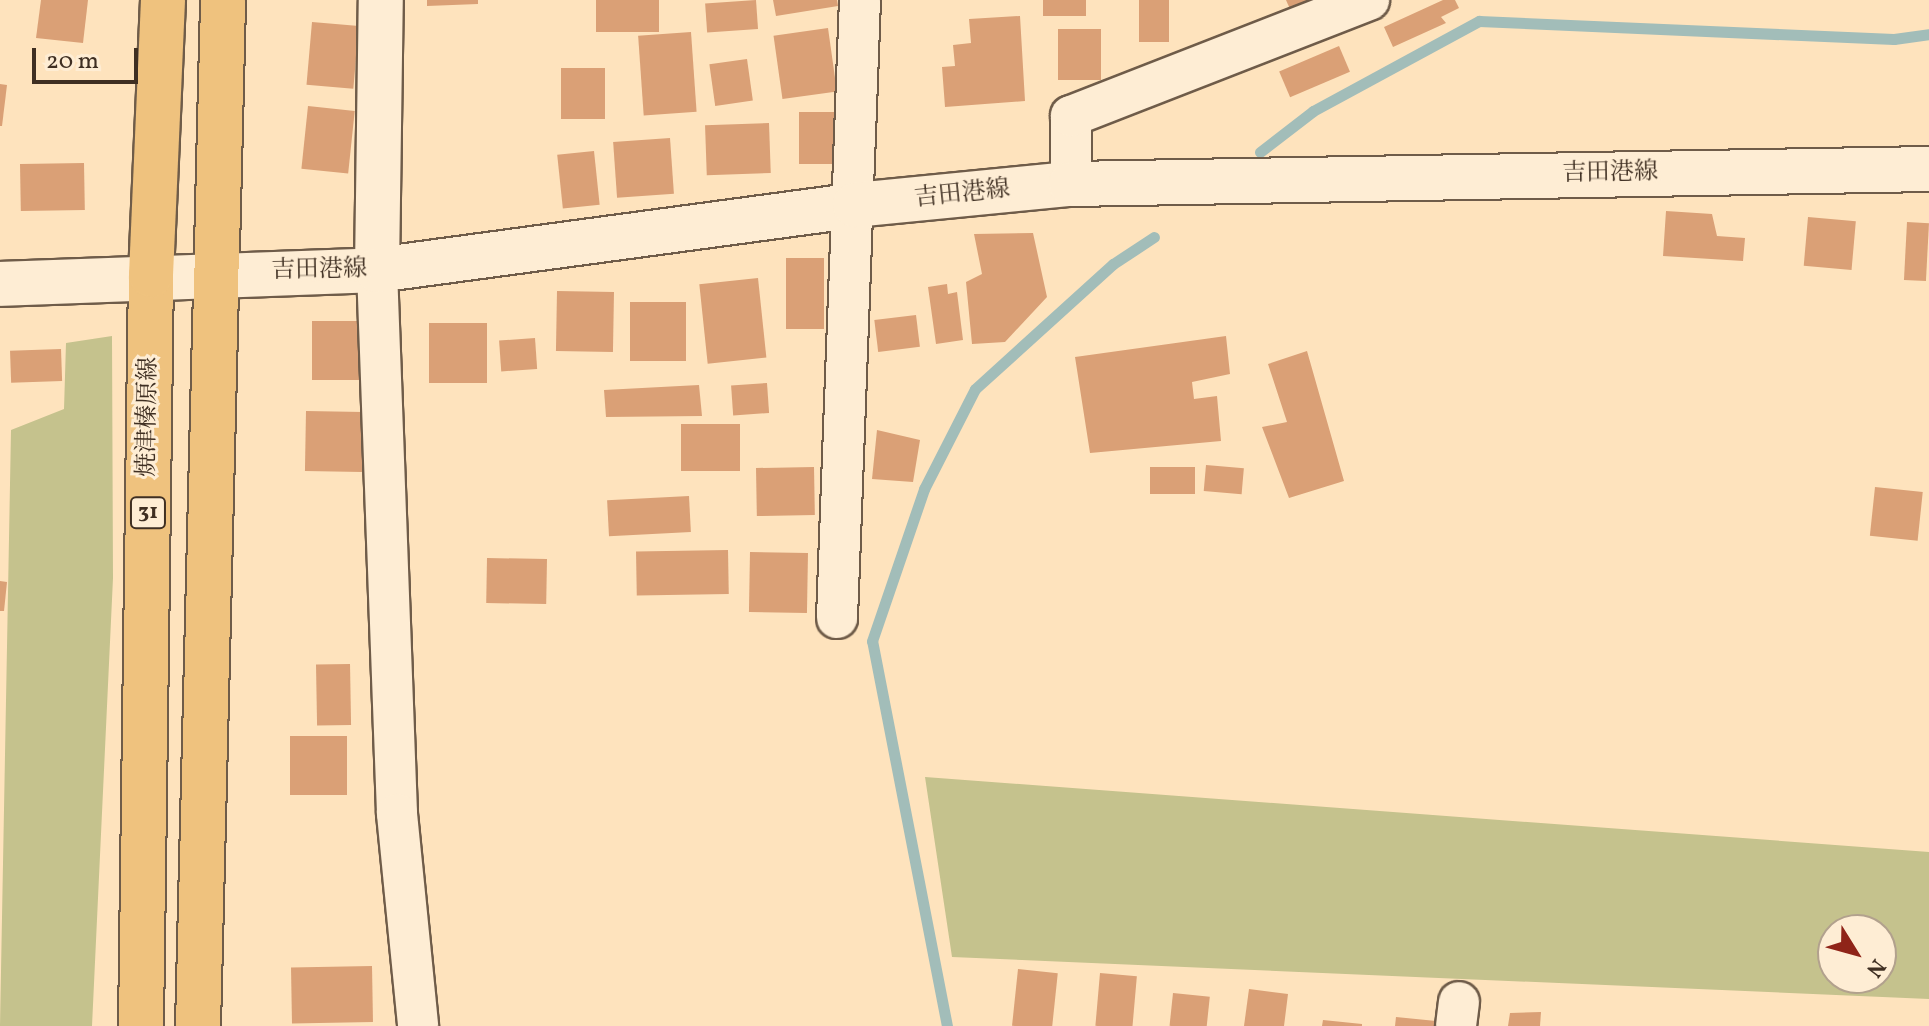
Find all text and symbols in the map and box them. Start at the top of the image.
scale bar [36,32,142,82]
text: 20 m [46,45,99,79]
street label: 吉田港線 [1562,159,1658,189]
street label: 吉田港線 [913,176,1011,214]
street label: 吉田港線 [271,256,367,286]
street label: 焼津榛原線 [134,357,164,477]
road number: 31 [128,495,168,531]
north arrow [1817,914,1897,994]
text: N [1858,952,1892,983]

